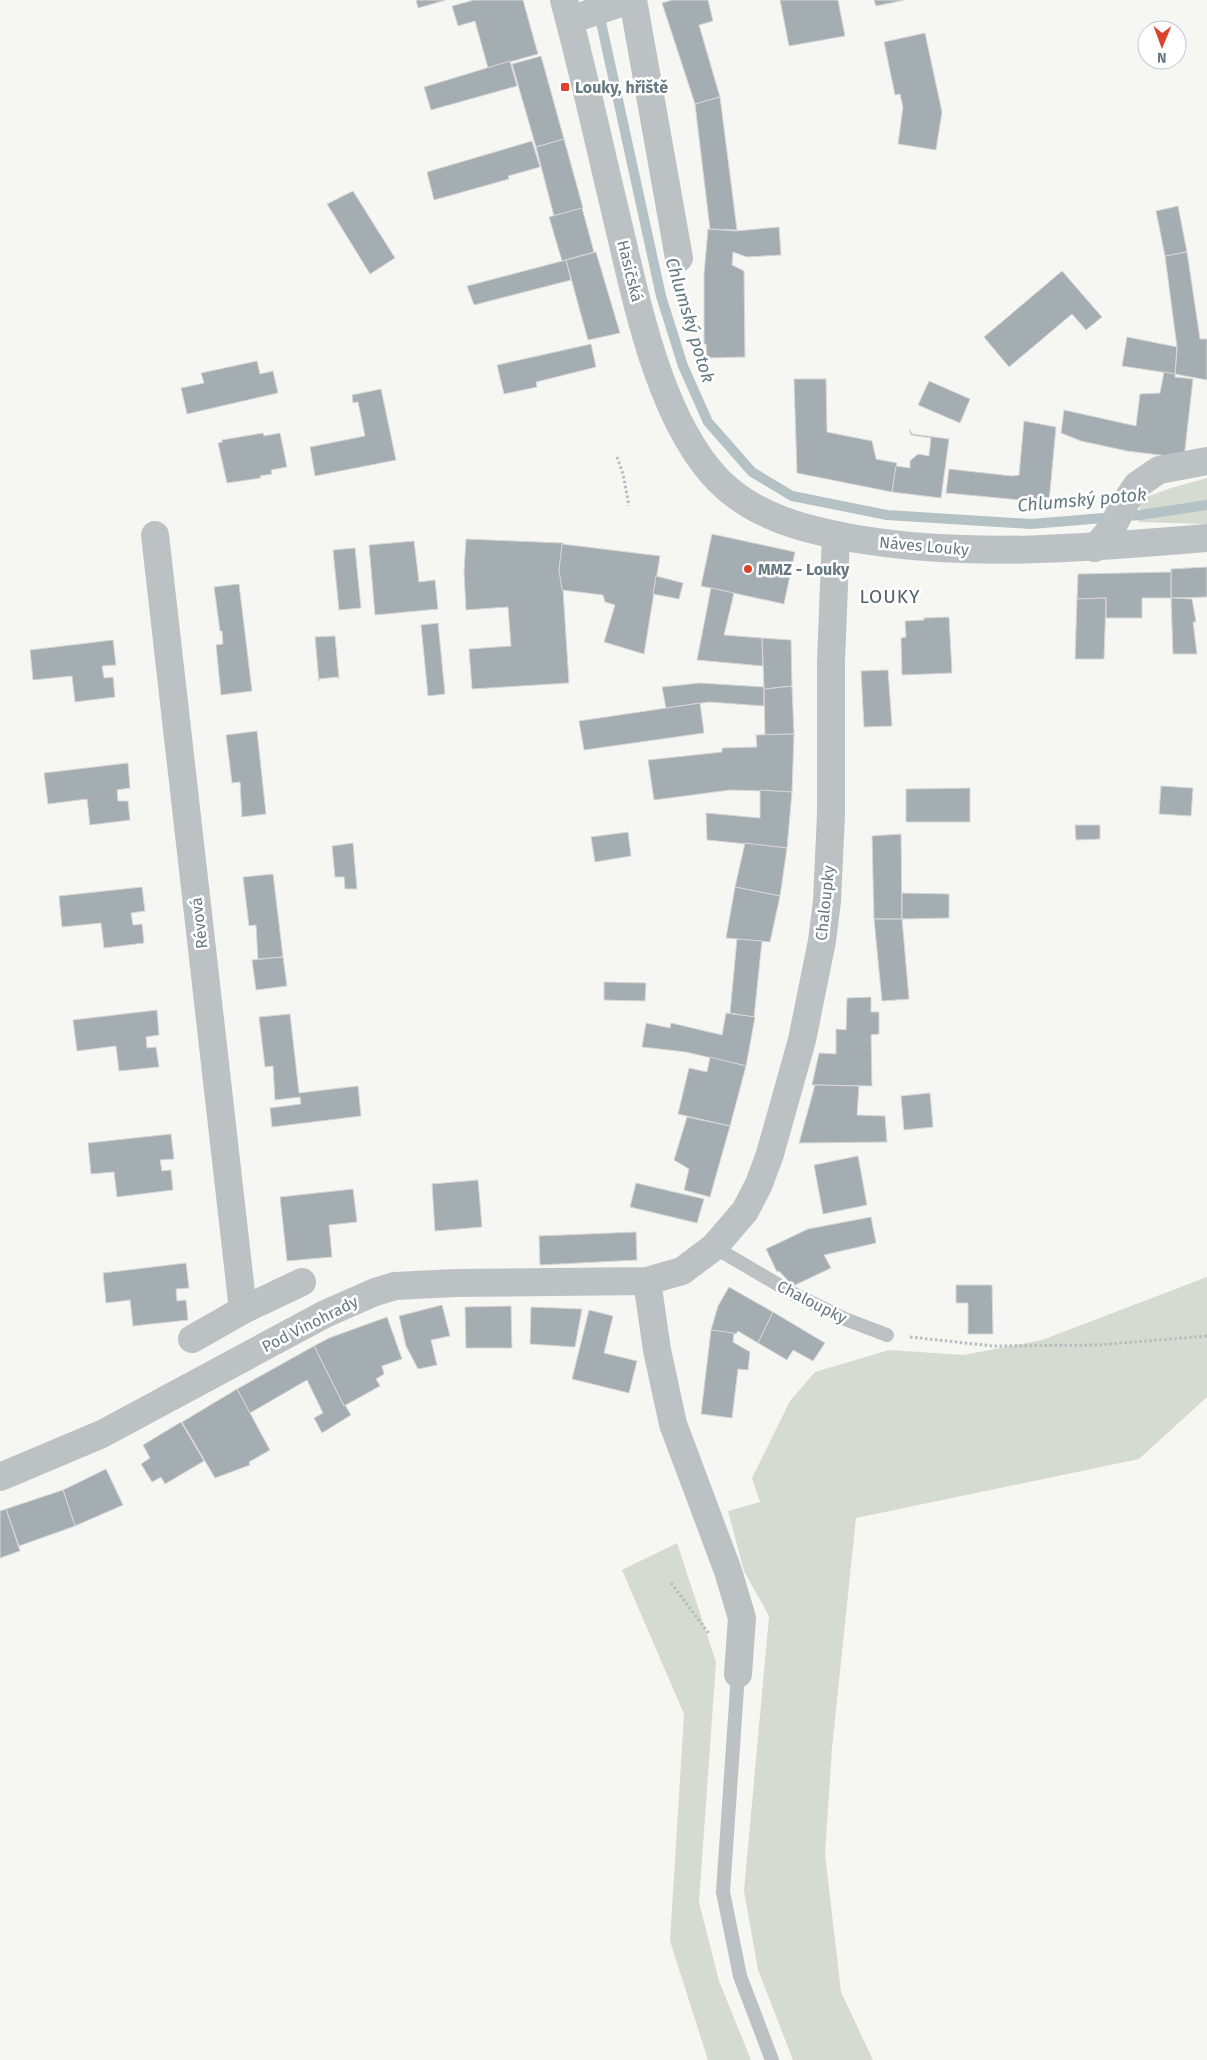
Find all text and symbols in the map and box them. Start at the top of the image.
north arrow [1137,20,1187,70]
text: N [1157,49,1167,66]
place label: Louky, hřiště [575,78,668,97]
marker: Louky, hřiště [559,81,571,93]
street label: Hasičská [613,238,647,304]
water label: Chlumský potok [661,255,720,385]
water label: Chlumský potok [1016,483,1148,517]
street label: Náves Louky [878,533,970,559]
place label: MMZ - Louky [758,560,850,579]
marker: MMZ - Louky [742,563,754,575]
district label: LOUKY [860,585,920,608]
street label: Chaloupky [812,864,838,942]
street label: Révová [186,896,212,950]
street label: Chaloupky [774,1276,850,1328]
street label: Pod Vinohrady [259,1292,361,1356]

